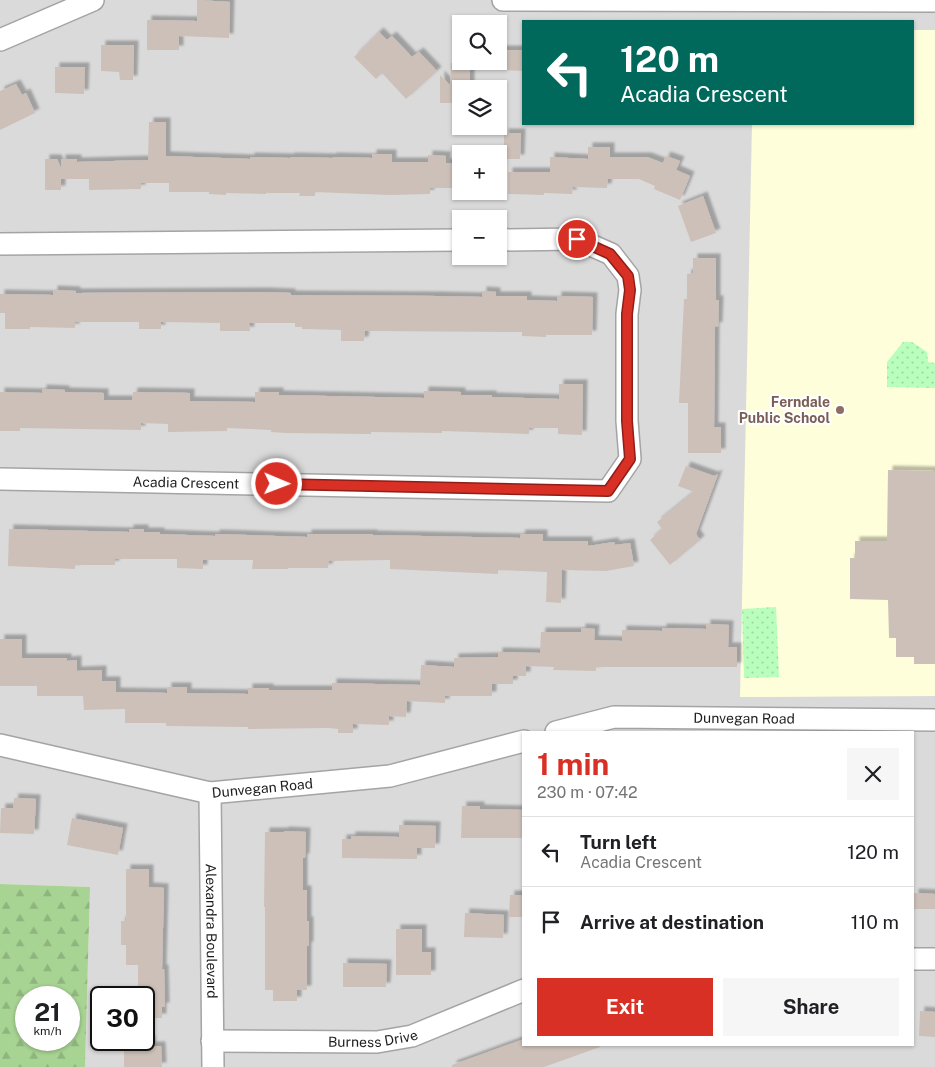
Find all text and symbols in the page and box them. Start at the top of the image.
map controls [452,15,507,265]
button: search [452,15,507,70]
text: 120 m [620,39,719,80]
icon: left [537,40,602,105]
button: layers [452,80,507,135]
text: Acadia Crescent [620,81,788,107]
button: + [452,145,507,200]
button: − [452,210,507,265]
pin [556,218,598,260]
icon: arrive [563,225,591,253]
place label: Ferndale Public School [739,394,830,426]
marker: Ferndale Public School [834,404,846,416]
position arrow [250,457,302,509]
street label: Acadia Crescent [132,474,240,492]
street label: Dunvegan Road [693,710,795,727]
text: 1 min [537,746,609,782]
button: close [847,748,899,800]
street label: Dunvegan Road [211,775,314,801]
text: 230 m · 07:42 [537,783,638,802]
text: Turn left [580,831,657,853]
icon: left [537,838,565,866]
text: 120 m [847,841,899,863]
text: Acadia Crescent [580,853,702,872]
street label: Alexandra Boulevard [203,863,220,999]
icon: arrive [537,908,565,936]
text: Arrive at destination [580,911,764,933]
text: 110 m [851,911,899,933]
button: Exit [537,978,713,1036]
button: Share [723,978,899,1036]
speed limit sign: 30 [90,986,155,1051]
text: 21 [34,997,61,1027]
text: km/h [33,1024,62,1038]
street label: Burness Drive [328,1026,420,1050]

